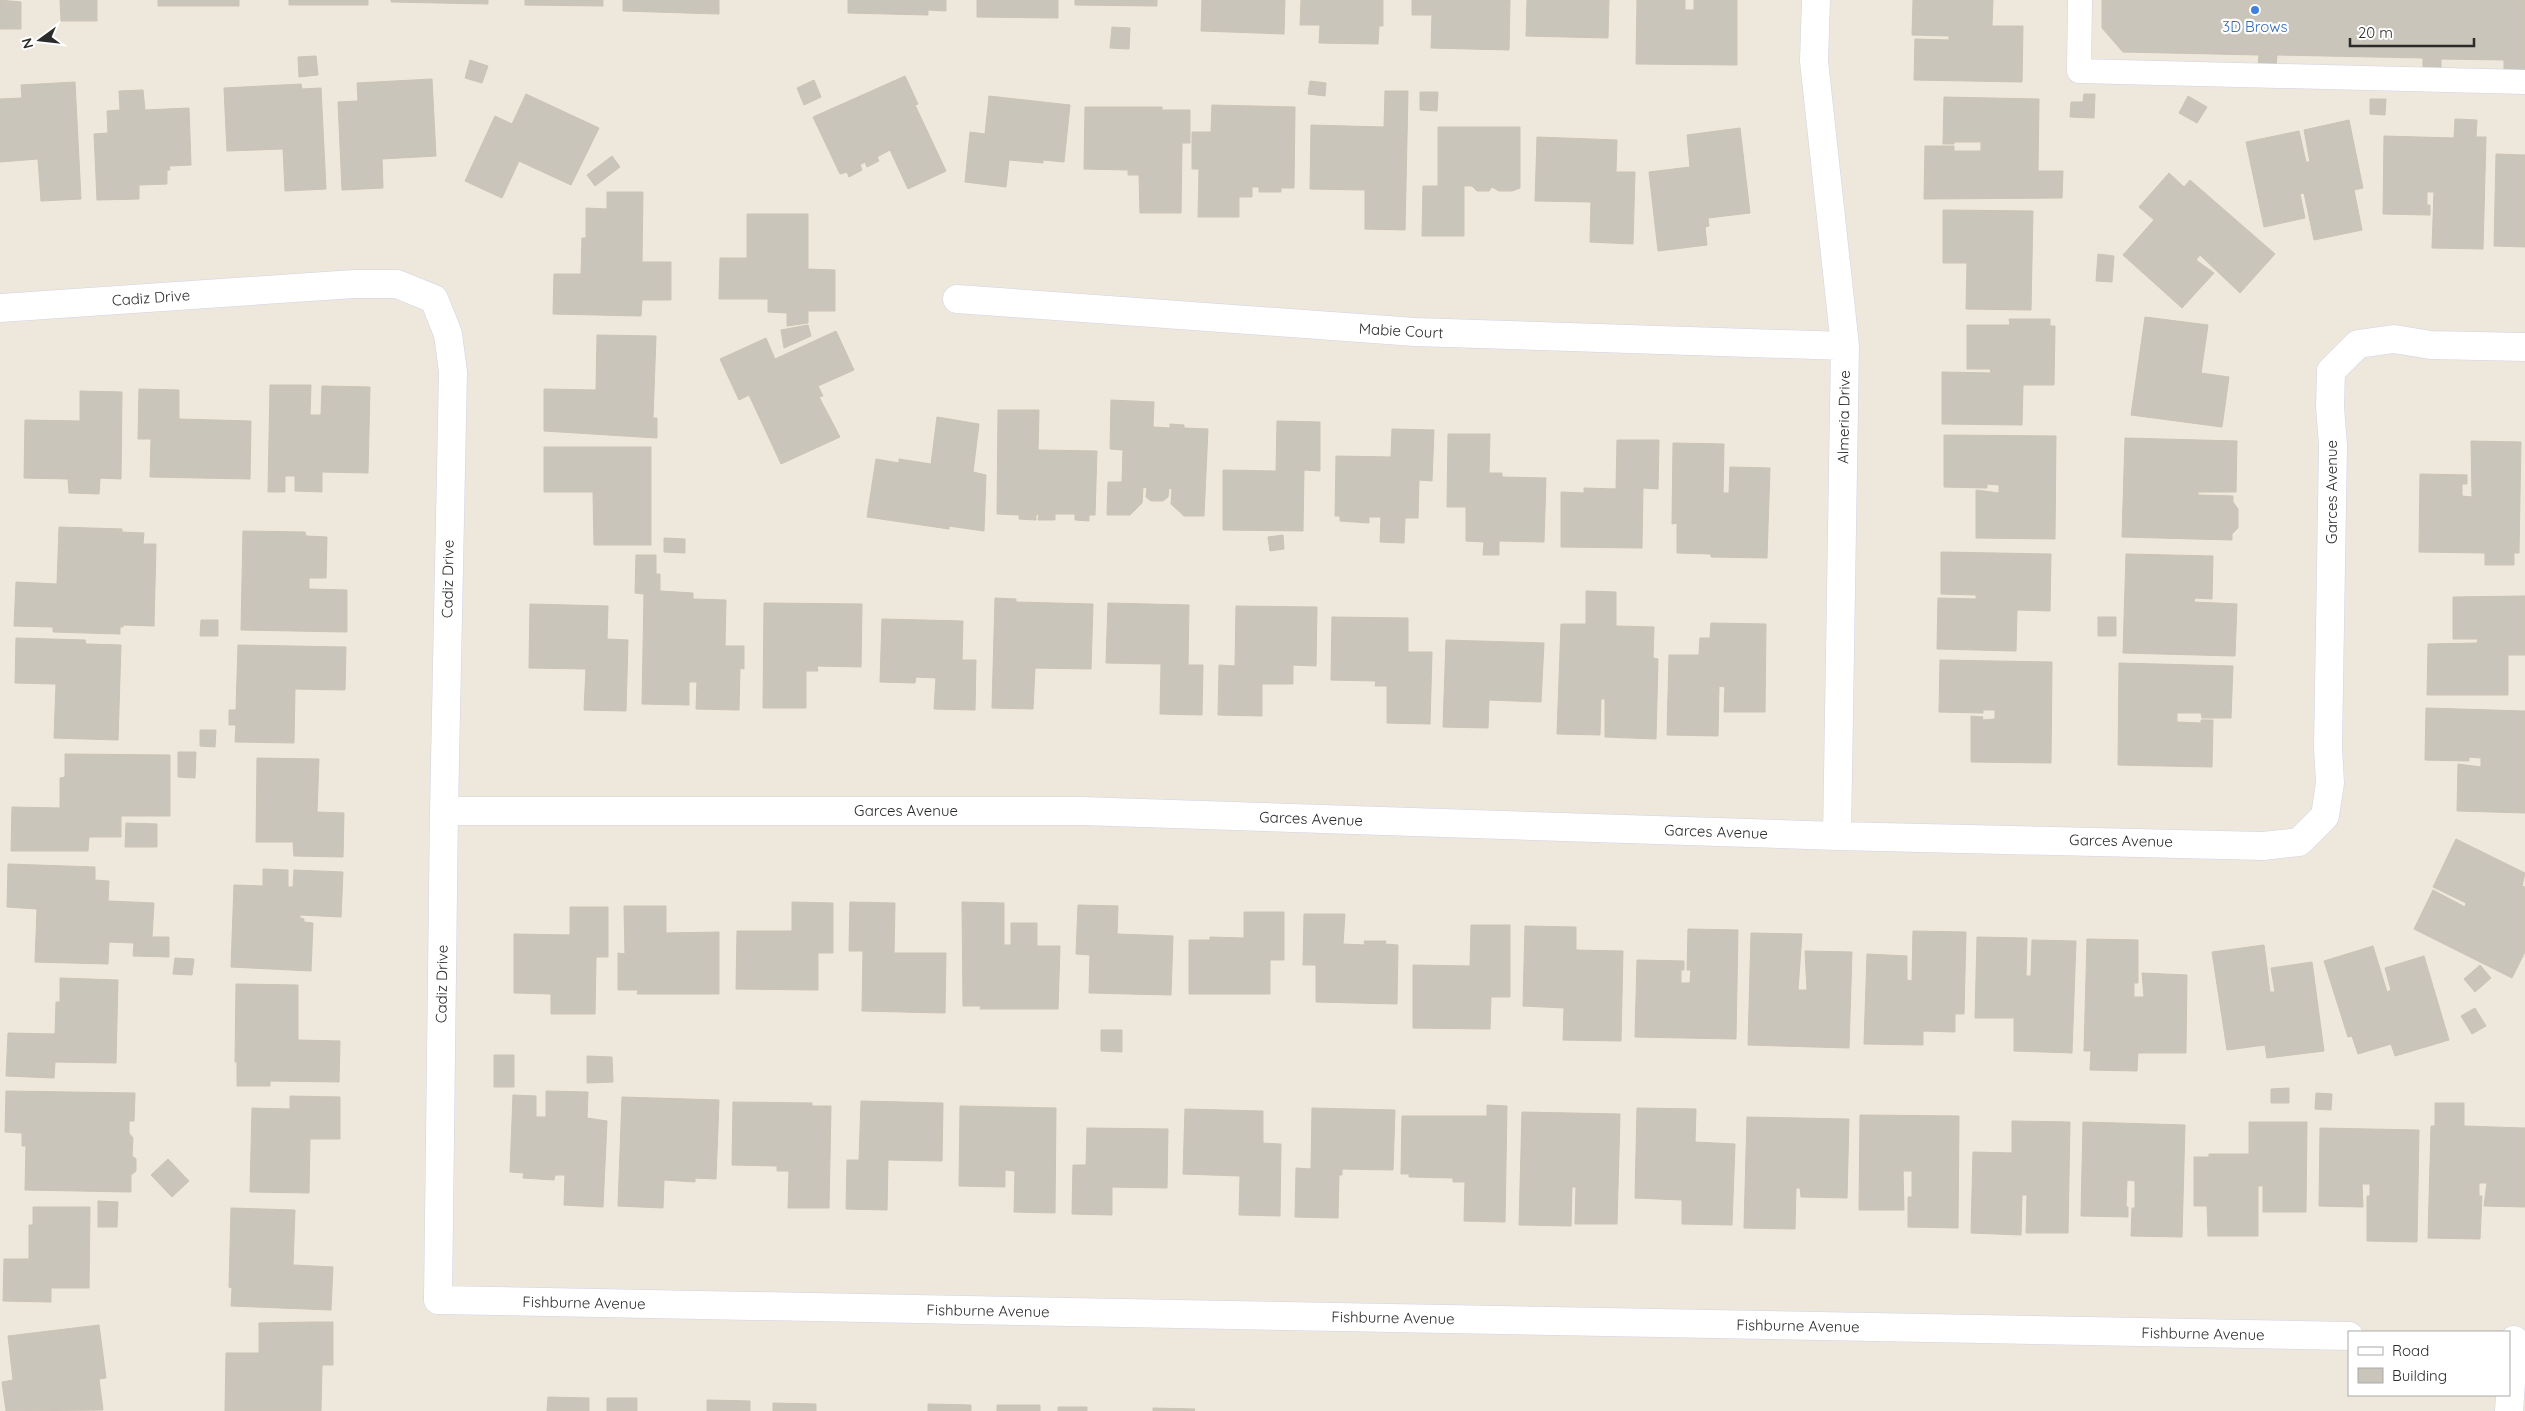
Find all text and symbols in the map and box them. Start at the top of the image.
marker: 3D Brows [2249,4,2261,16]
north arrow [15,15,65,65]
scale bar [2350,15,2474,47]
place label: 3D Brows [2222,17,2288,36]
text: 20 m [2358,23,2393,42]
text: N [17,36,37,51]
street label: Cadiz Drive [111,285,191,310]
street label: Mabie Court [1358,319,1444,342]
street label: Almeria Drive [1833,370,1854,464]
street label: Garces Avenue [2322,440,2341,544]
street label: Cadiz Drive [437,540,458,618]
street label: Garces Avenue [854,801,958,820]
street label: Garces Avenue [1259,807,1363,830]
street label: Garces Avenue [1664,820,1768,843]
street label: Garces Avenue [2069,830,2173,851]
street label: Cadiz Drive [431,945,452,1023]
street label: Fishburne Avenue [522,1292,646,1313]
street label: Fishburne Avenue [926,1300,1050,1321]
street label: Fishburne Avenue [1331,1307,1455,1328]
street label: Fishburne Avenue [1736,1315,1860,1336]
street label: Fishburne Avenue [2141,1323,2265,1344]
legend [2348,1331,2510,1396]
text: Road [2392,1341,2429,1360]
text: Building [2392,1366,2447,1385]

